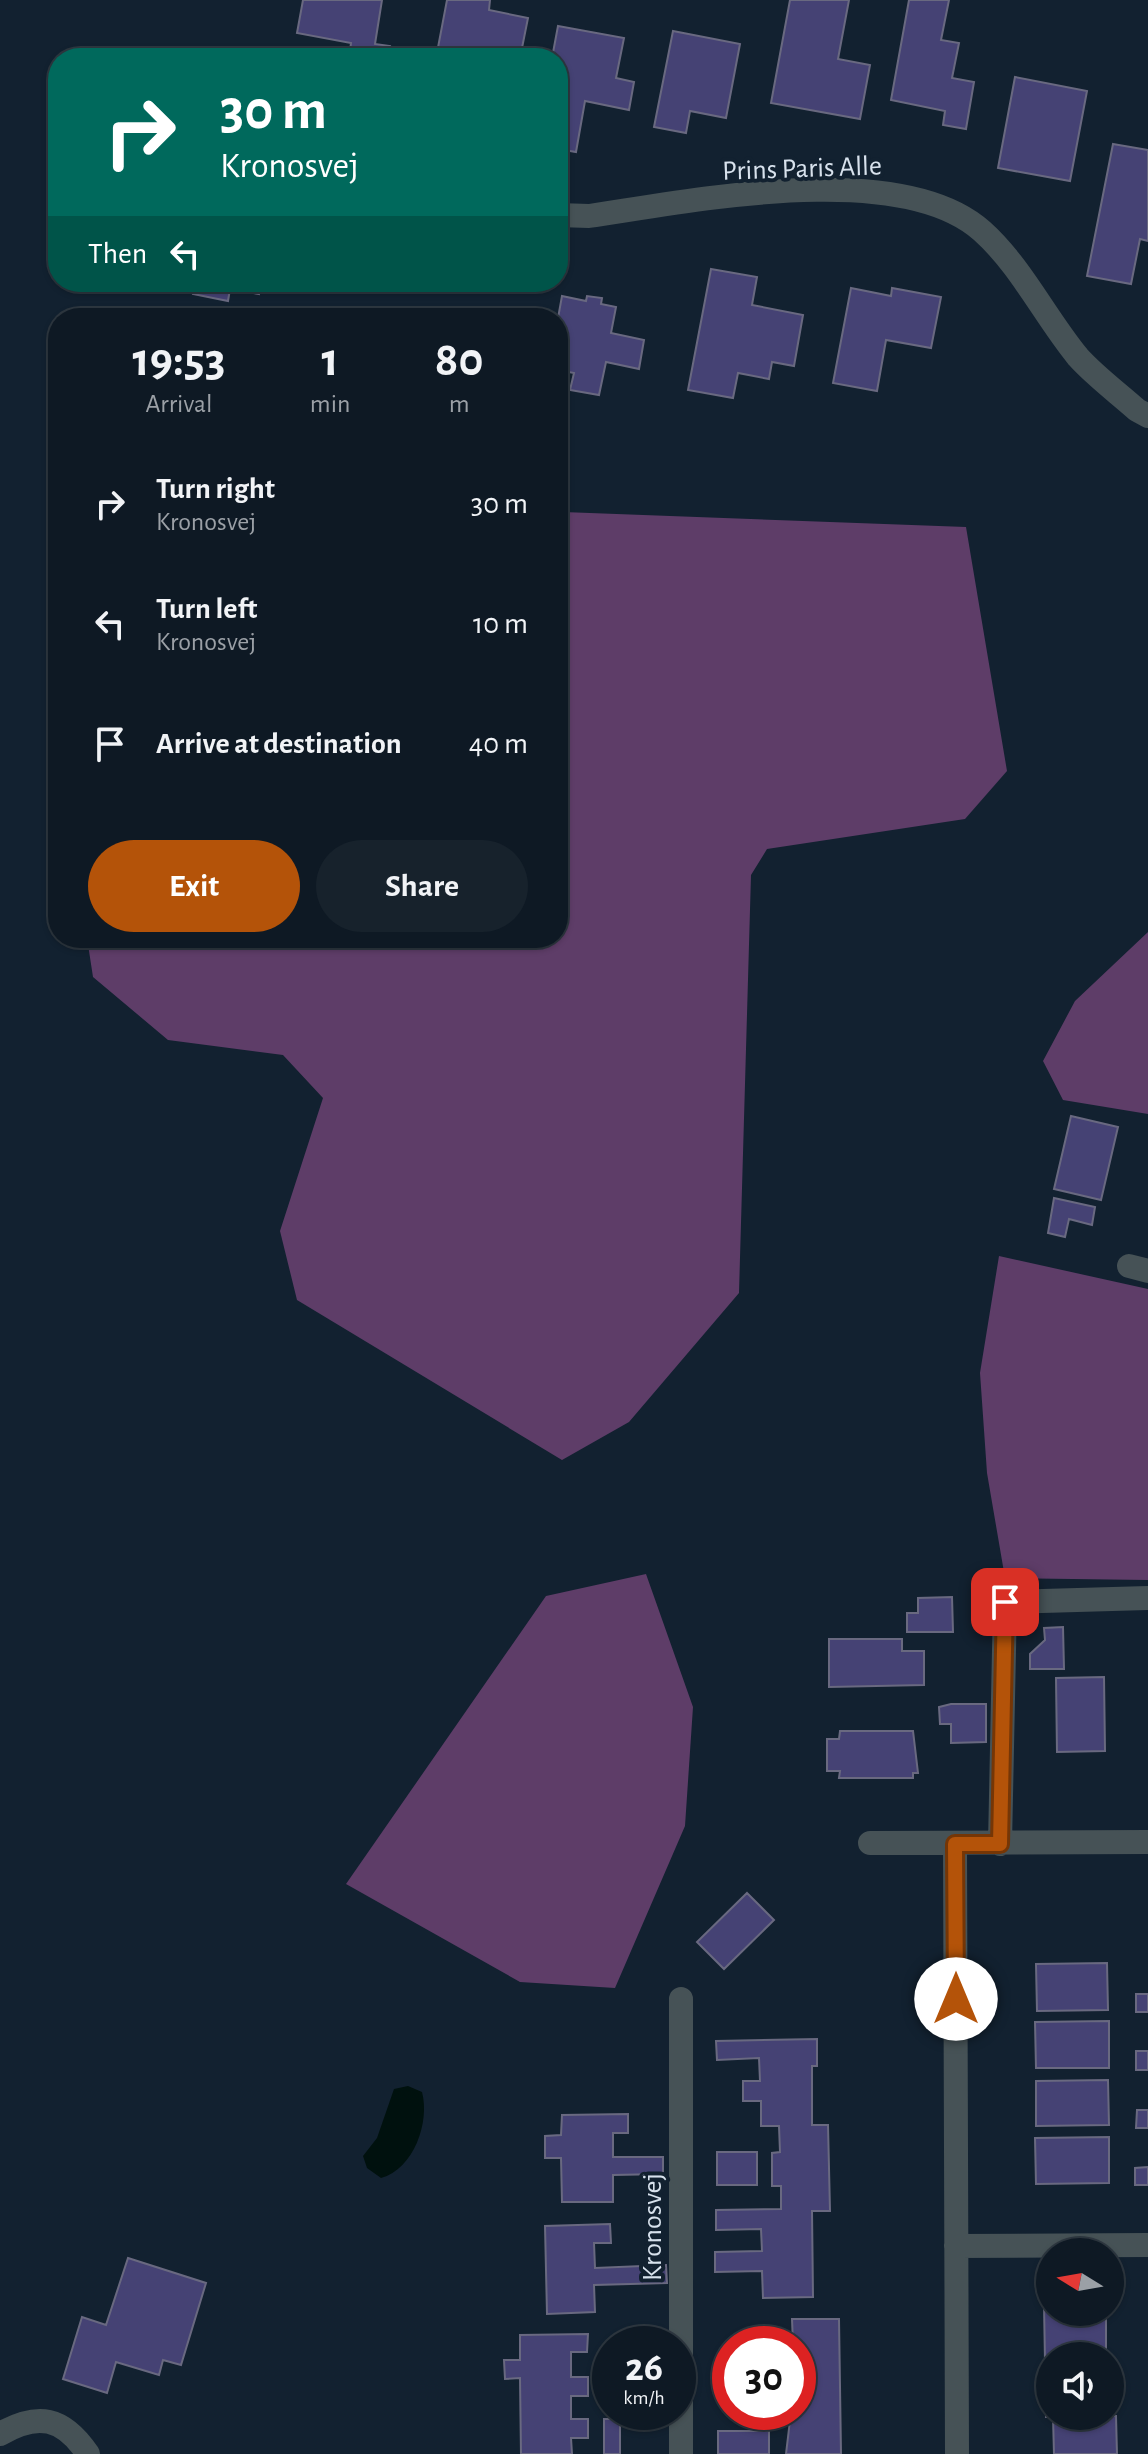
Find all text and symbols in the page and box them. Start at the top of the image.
icon: right [88,80,192,184]
text: 30 m [220,83,327,139]
text: Kronosvej [220,148,359,184]
street label: Prins Paris Alle [722,152,882,186]
icon: left [163,232,207,276]
text: Then [88,239,147,269]
text: 19:53 [132,337,225,385]
text: 1 [321,337,339,385]
text: 80 [435,337,484,385]
text: Arrival [145,391,212,417]
text: min [310,391,350,417]
text: m [449,391,470,417]
text: Turn right [156,474,275,504]
icon: right [88,482,132,526]
text: 30 m [471,489,528,519]
text: Kronosvej [156,509,256,535]
text: Turn left [156,594,257,624]
icon: left [88,602,132,646]
text: 10 m [473,609,528,639]
text: Kronosvej [156,629,256,655]
icon: arrive [88,722,132,766]
text: Arrive at destination [156,729,402,759]
text: 40 m [469,729,528,759]
button: Exit [88,840,300,932]
button: Share [316,840,528,932]
pin [971,1568,1039,1636]
icon: arrive [983,1580,1027,1624]
position arrow [914,1957,998,2041]
street label: Kronosvej [639,2173,667,2281]
north arrow [1036,2238,1124,2326]
map controls [1036,2238,1124,2430]
speed limit sign: 30 [712,2326,816,2430]
button: sound [1036,2342,1124,2430]
text: 26 [625,2348,663,2388]
text: km/h [623,2388,665,2408]

